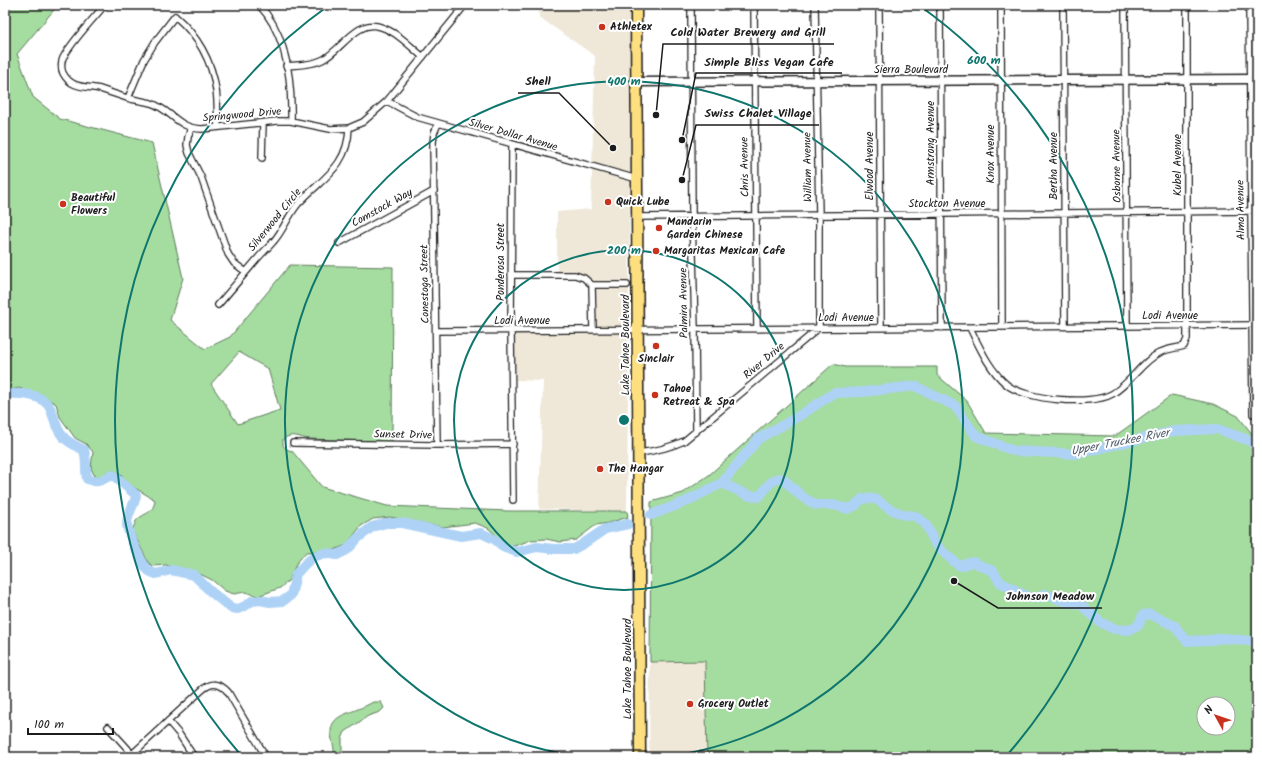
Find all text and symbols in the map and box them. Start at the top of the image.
place label: Athletex [610,18,653,36]
callout: Cold Water Brewery and Grill [663,20,834,44]
marker: Athletex [597,22,607,32]
text: Cold Water Brewery and Grill [670,23,826,42]
callout: Simple Bliss Vegan Cafe [696,49,842,73]
text: 600 m [967,51,1001,70]
text: Simple Bliss Vegan Cafe [704,53,834,72]
street label: Sierra Boulevard [874,61,949,79]
callout: Shell [518,69,559,93]
text: Shell [525,72,552,91]
text: 400 m [607,72,641,91]
callout: Swiss Chalet Village [696,101,819,125]
street label: Armstrong Avenue [922,101,940,185]
street label: Springwood Drive [202,103,282,127]
text: Swiss Chalet Village [704,104,812,123]
street label: Silver Dollar Avenue [466,114,560,156]
street label: Knox Avenue [982,125,1000,183]
street label: Osborne Avenue [1107,129,1127,203]
street label: William Avenue [798,132,818,202]
street label: Elwood Avenue [861,132,879,200]
street label: Bertha Avenue [1045,132,1063,200]
street label: Kubel Avenue [1169,134,1187,196]
street label: Chris Avenue [735,137,755,197]
street label: Alma Avenue [1231,180,1251,240]
street label: Comstock Way [348,183,417,232]
street label: Silverwood Circle [244,184,306,256]
place label: Beautiful Flowers [71,189,115,220]
place label: Quick Lube [616,193,670,211]
street label: Stockton Avenue [908,195,986,213]
marker: Quick Lube [603,197,613,207]
marker: Beautiful Flowers [58,199,68,209]
place label: Mandarin Garden Chinese [667,213,743,244]
street label: Ponderosa Street [492,222,510,301]
marker: Mandarin Garden Chinese [654,223,664,233]
text: 200 m [607,241,641,260]
place label: Margaritas Mexican Cafe [664,242,786,260]
street label: Conestoga Street [415,244,435,324]
marker: Margaritas Mexican Cafe [651,246,661,256]
street label: Palmira Avenue [674,267,694,339]
street label: Lake Tahoe Boulevard [617,294,635,395]
street label: Lodi Avenue [1142,307,1198,325]
street label: Lodi Avenue [818,309,874,327]
street label: Lodi Avenue [494,312,550,330]
street label: River Drive [739,338,789,384]
marker: Sinclair [651,341,661,351]
place label: Sinclair [638,350,675,368]
place label: Tahoe Retreat & Spa [663,380,735,411]
marker: Tahoe Retreat & Spa [650,390,660,400]
centre of rings [617,413,631,427]
water label: Upper Truckee River [1069,423,1174,461]
street label: Sunset Drive [374,425,432,445]
place label: The Hangar [608,460,665,478]
marker: The Hangar [595,464,605,474]
callout: Johnson Meadow [998,584,1102,608]
text: Johnson Meadow [1006,587,1095,606]
street label: Lake Tahoe Boulevard [619,618,637,719]
place label: Grocery Outlet [698,695,770,713]
north arrow [1196,696,1236,736]
marker: Grocery Outlet [685,699,695,709]
text: N [1200,702,1218,719]
scale bar [28,710,113,736]
text: 100 m [34,715,65,734]

